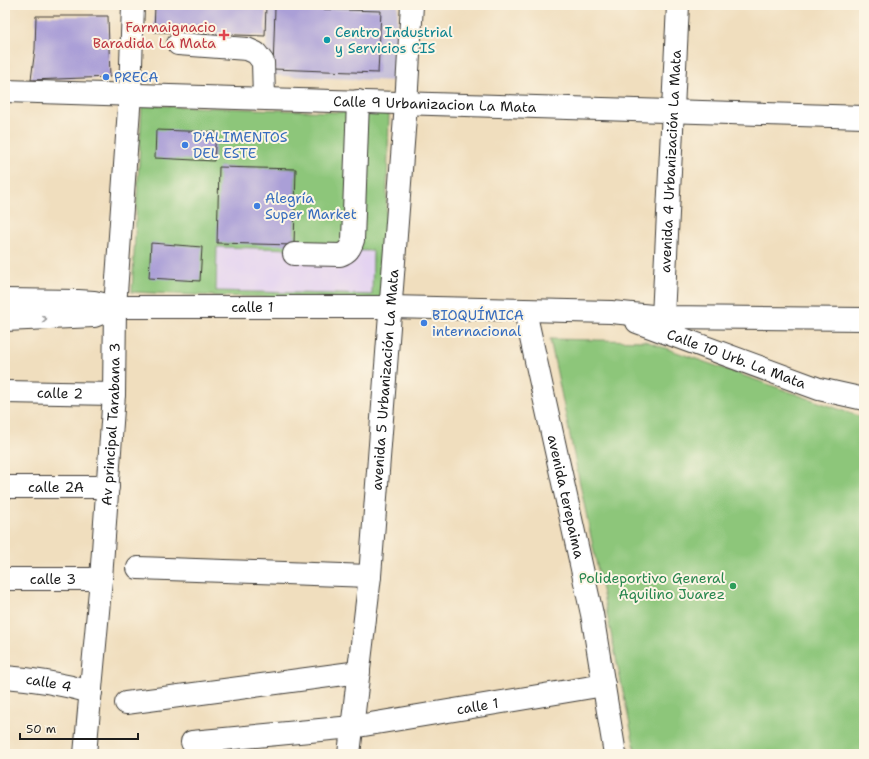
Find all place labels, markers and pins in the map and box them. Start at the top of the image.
place label: Farmaignacio Baradida La Mata [93,18,216,52]
place label: Centro Industrial y Servicios CIS [335,23,453,57]
marker: Farmaignacio Baradida La Mata [219,30,229,40]
marker: Centro Industrial y Servicios CIS [322,35,332,45]
place label: PRECA [114,68,158,86]
marker: PRECA [101,72,111,82]
place label: D'ALIMENTOS DEL ESTE [193,128,288,162]
marker: D'ALIMENTOS DEL ESTE [180,140,190,150]
place label: Alegría Super Market [265,189,357,223]
marker: Alegría Super Market [252,201,262,211]
place label: BIOQUÍMICA internacional [432,306,524,340]
marker: BIOQUÍMICA internacional [419,318,429,328]
place label: Polideportivo General Aquilino Juarez [579,569,726,603]
marker: Polideportivo General Aquilino Juarez [728,581,738,591]

